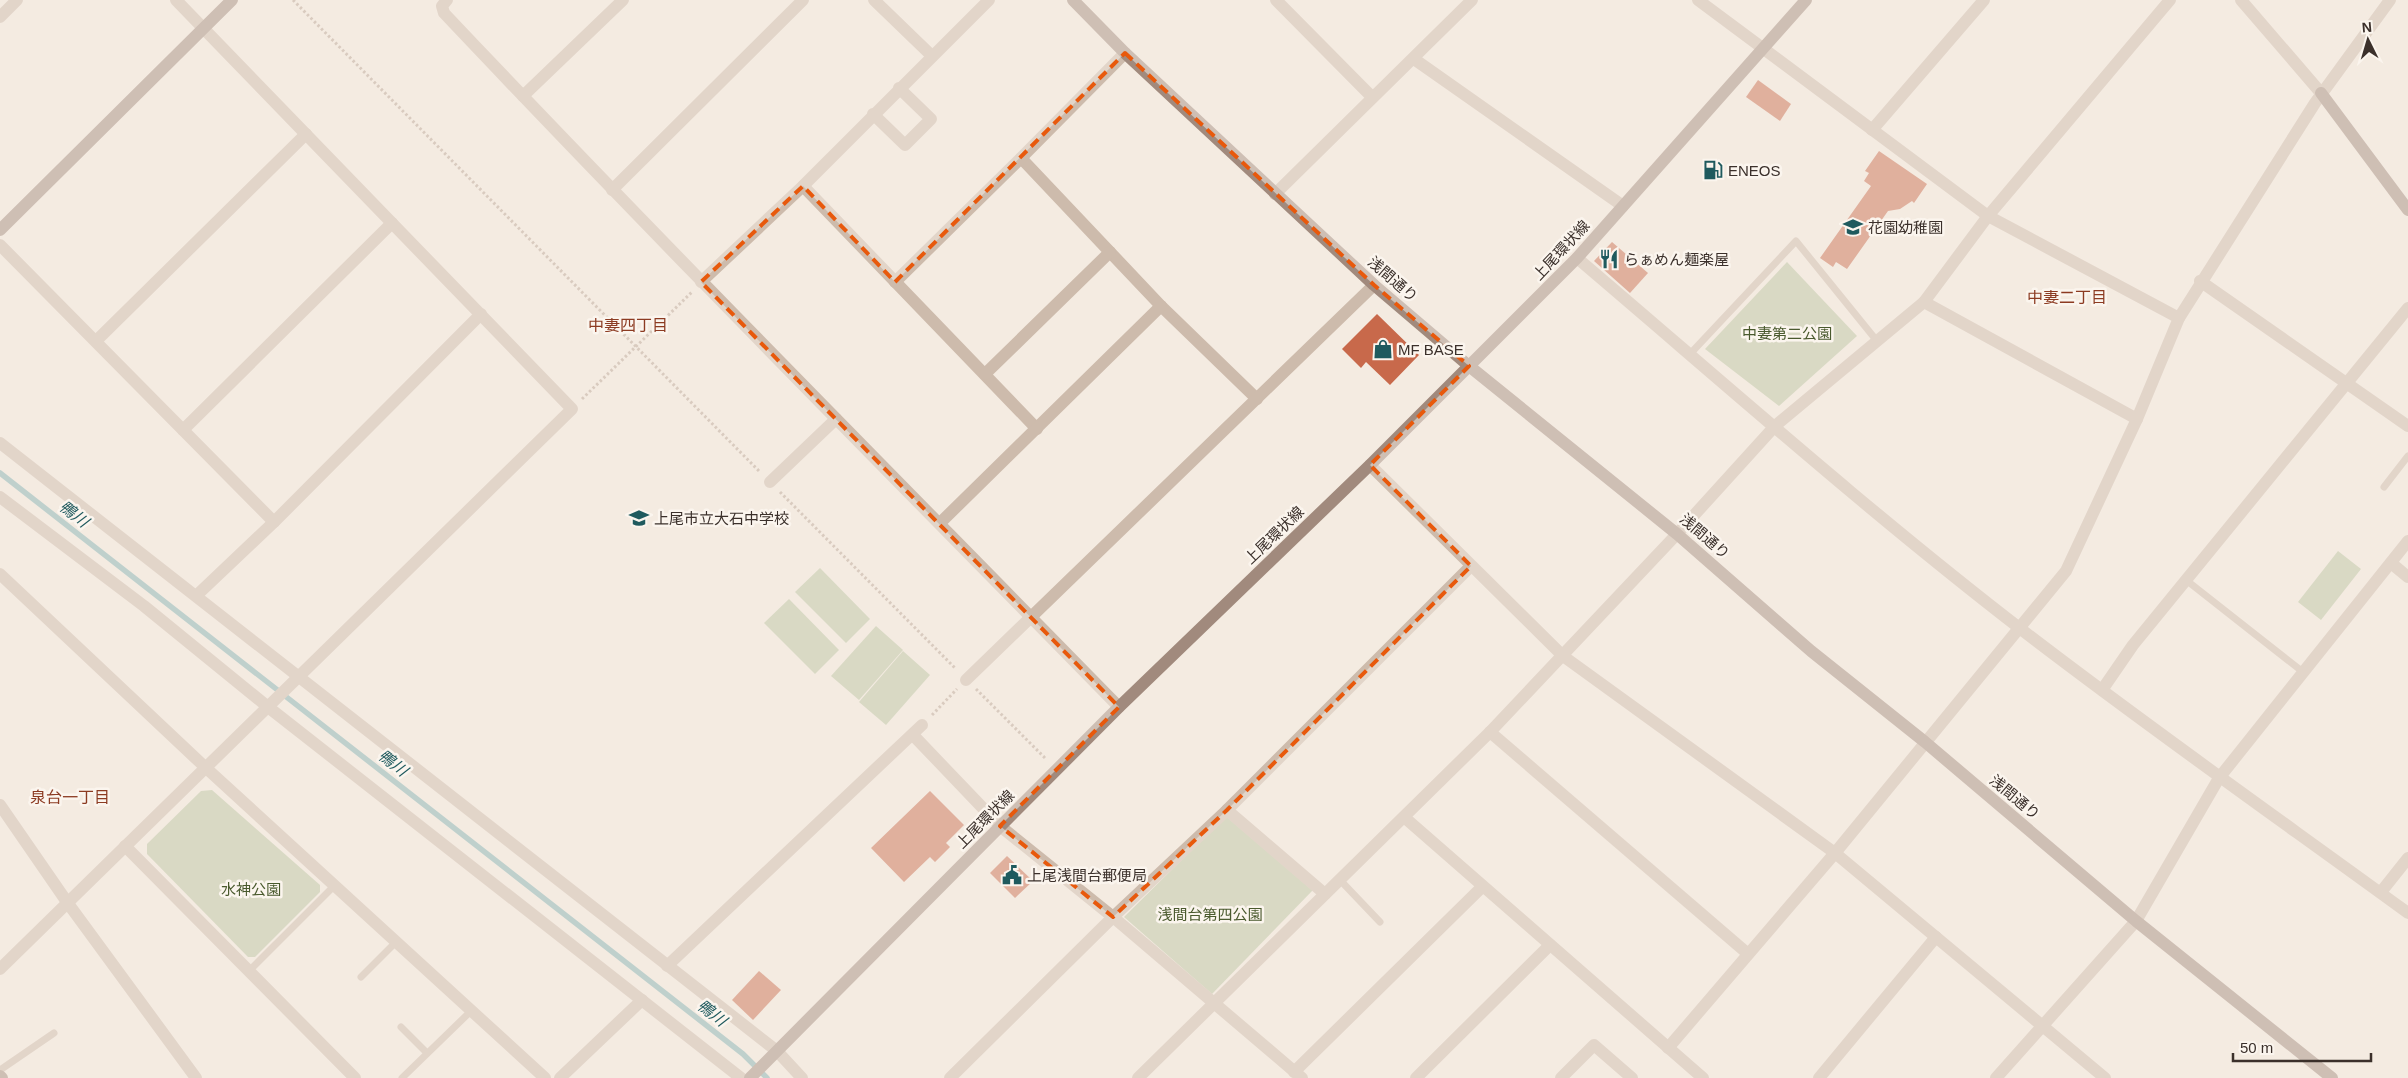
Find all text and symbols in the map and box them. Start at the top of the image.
north arrow [2343,15,2393,65]
text: N [2361,19,2373,35]
fuel station icon: ENEOS [1702,159,1724,181]
place label: ENEOS [1728,162,1781,179]
school or university icon: 花園幼稚園 [1842,216,1864,238]
street label: 上尾環状線 [1529,217,1593,283]
place label: 花園幼稚園 [1868,219,1943,236]
restaurant icon: らぁめん麺楽屋 [1598,248,1620,270]
place label: らぁめん麺楽屋 [1624,251,1729,268]
street label: 浅間通り [1365,253,1421,305]
district label: 中妻二丁目 [2027,289,2107,306]
district label: 中妻四丁目 [588,317,668,334]
park label: 中妻第二公園 [1742,325,1832,342]
shop icon: MF BASE [1372,338,1394,360]
place label: MF BASE [1398,341,1464,358]
water label: 鴨川 [56,497,93,532]
street label: 上尾環状線 [1241,503,1307,567]
school or university icon: 上尾市立大石中学校 [628,507,650,529]
place label: 上尾市立大石中学校 [654,510,789,527]
street label: 浅間通り [1677,510,1733,562]
water label: 鴨川 [375,746,412,781]
street label: 浅間通り [1987,771,2043,823]
street label: 上尾環状線 [952,786,1018,852]
district label: 泉台一丁目 [30,789,110,806]
public building icon: 上尾浅間台郵便局 [1001,864,1023,886]
place label: 上尾浅間台郵便局 [1027,867,1147,884]
park label: 水神公園 [221,881,281,898]
park label: 浅間台第四公園 [1157,906,1263,923]
water label: 鴨川 [694,996,731,1031]
scale bar [2233,1030,2370,1062]
text: 50 m [2240,1039,2273,1056]

